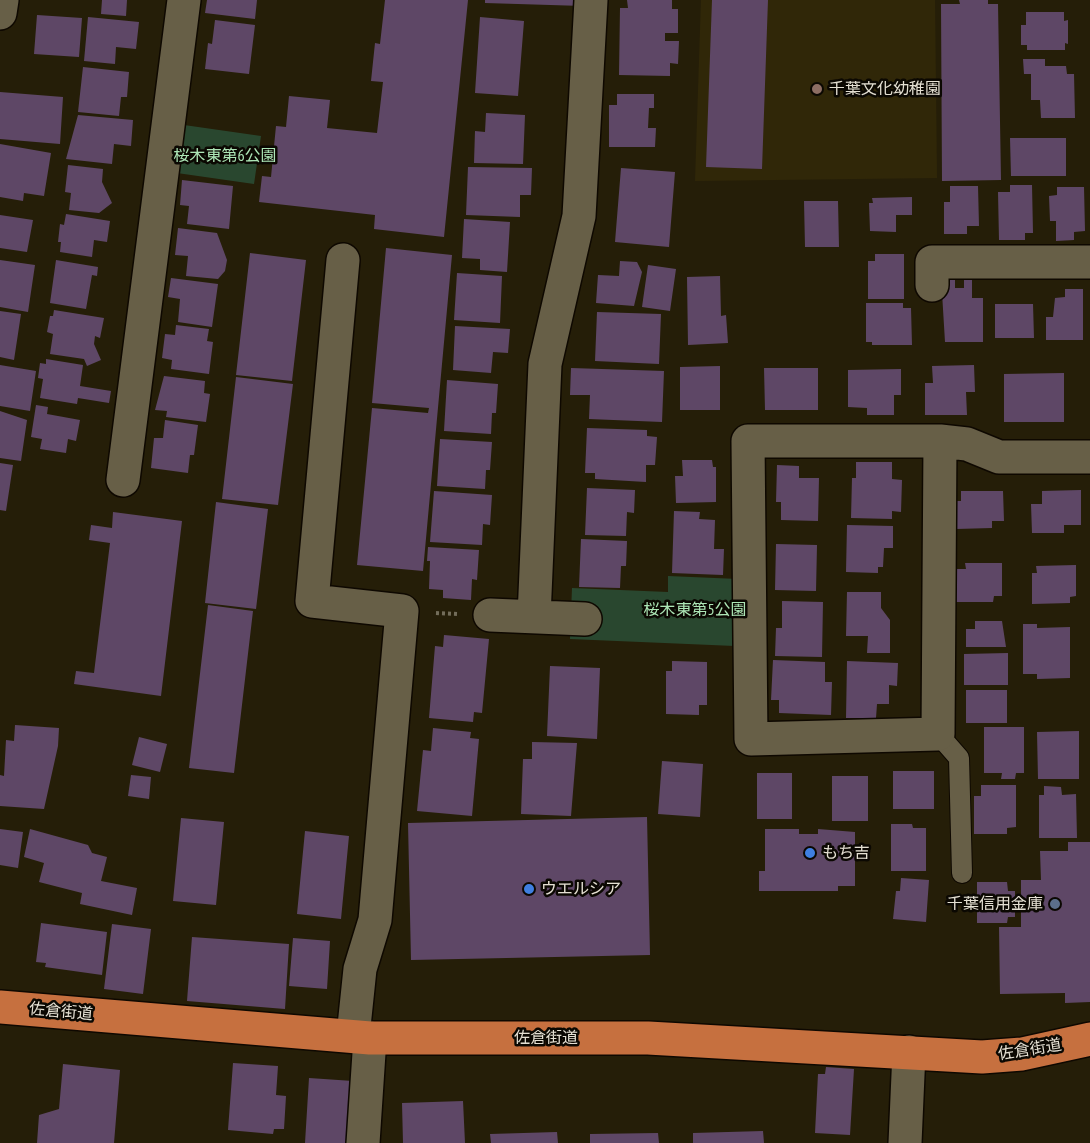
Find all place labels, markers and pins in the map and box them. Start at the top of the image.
place label: 千葉文化幼稚園 [829,79,941,99]
marker: 千葉文化幼稚園 [810,82,824,96]
place label: もち吉 [822,843,870,863]
marker: もち吉 [803,846,817,860]
place label: ウエルシア [541,879,621,899]
marker: ウエルシア [522,882,536,896]
place label: 千葉信用金庫 [947,894,1043,914]
marker: 千葉信用金庫 [1048,897,1062,911]

